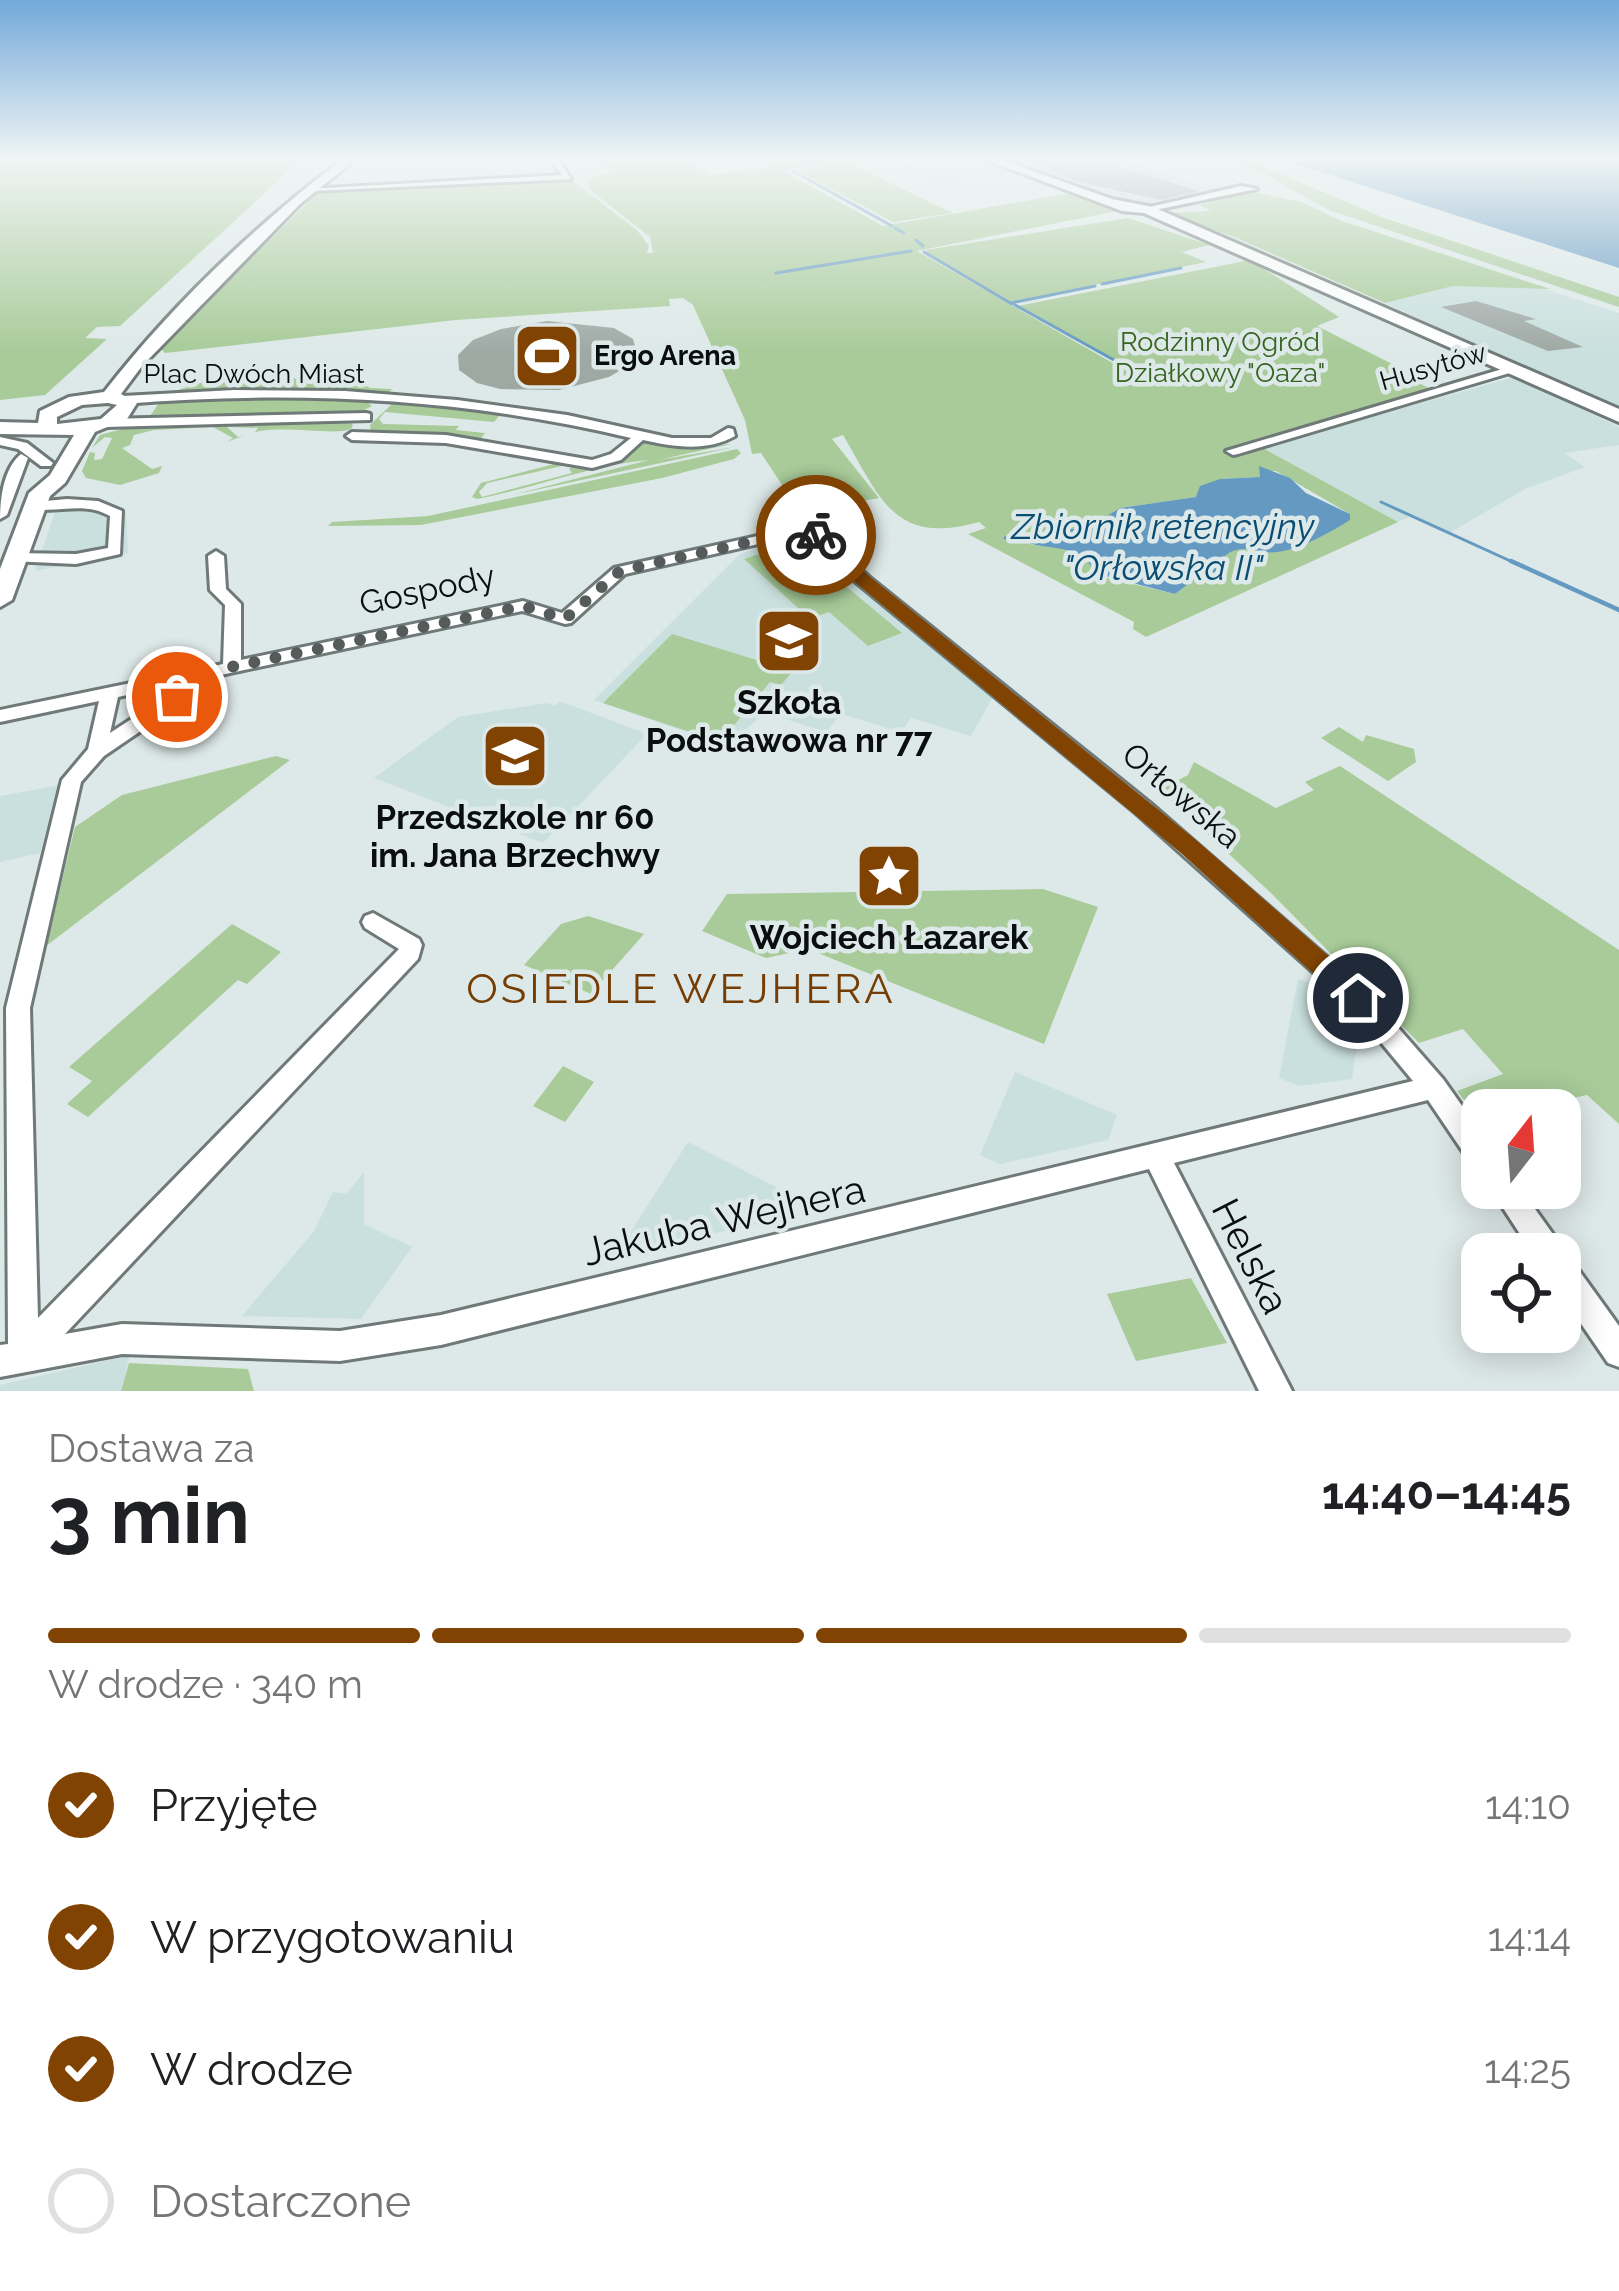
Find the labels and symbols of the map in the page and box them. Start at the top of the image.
sports icon: Ergo Arena [512,321,582,391]
park label: Rodzinny Ogród Działkowy "Oaza" [1115,326,1325,388]
street label: Husytów [1376,336,1490,397]
place label: Ergo Arena [594,340,736,371]
street label: Plac Dwóch Miast [143,358,365,389]
courier [756,475,876,595]
water label: Zbiornik retencyjny "Orłowska II" [1010,505,1316,588]
street label: Gospody [356,556,499,623]
school or university icon: Szkoła Podstawowa nr 77 [754,606,824,676]
pin [126,646,228,748]
place label: Szkoła Podstawowa nr 77 [646,683,933,760]
school or university icon: Przedszkole nr 60 im. Jana Brzechwy [480,721,550,791]
street label: Orłowska [1114,735,1249,856]
place label: Przedszkole nr 60 im. Jana Brzechwy [370,798,660,875]
place icon: Wojciech Łazarek [854,841,924,911]
place label: Wojciech Łazarek [750,918,1029,957]
pin [1307,947,1409,1049]
district label: OSIEDLE WEJHERA [466,964,896,1013]
north arrow [1461,1089,1581,1209]
street label: Jakuba Wejhera [579,1165,869,1275]
street label: Helska [1203,1191,1299,1321]

